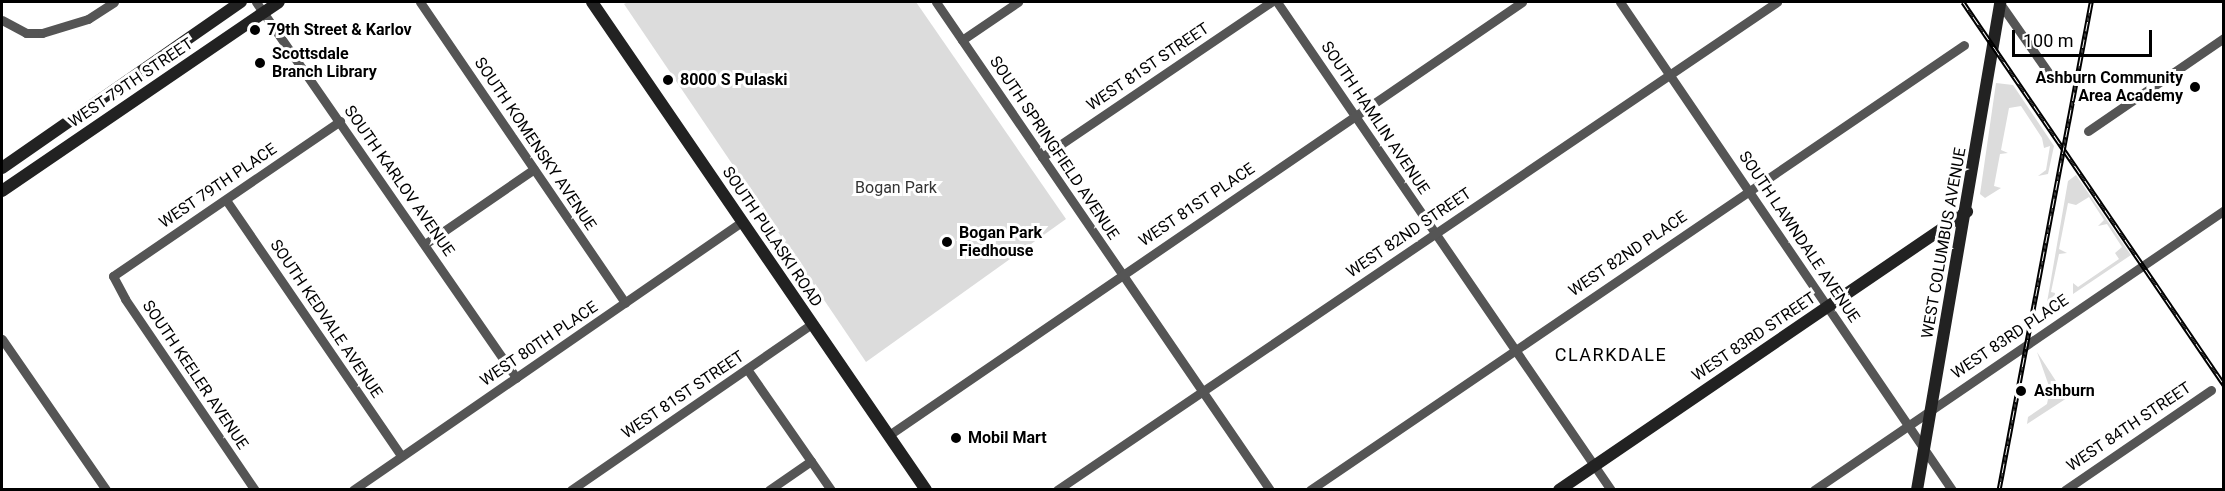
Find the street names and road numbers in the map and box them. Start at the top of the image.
street label: WEST 81ST STREET [1083,19,1213,115]
street label: WEST 79TH STREET [65,34,197,132]
street label: SOUTH HAMLIN AVENUE [1317,38,1433,198]
street label: SOUTH SPRINGFIELD AVENUE [985,53,1123,243]
street label: SOUTH KOMENSKY AVENUE [470,54,600,234]
street label: SOUTH KARLOV AVENUE [340,102,458,260]
street label: WEST 79TH PLACE [155,139,281,233]
street label: WEST COLUMBUS AVENUE [1918,146,1970,340]
street label: SOUTH LAWNDALE AVENUE [1734,148,1864,326]
street label: WEST 81ST PLACE [1135,159,1259,251]
street label: SOUTH PULASKI ROAD [718,163,826,311]
street label: WEST 82ND STREET [1343,184,1475,282]
street label: WEST 82ND PLACE [1565,207,1691,301]
street label: SOUTH KEDVALE AVENUE [266,236,386,402]
street label: WEST 83RD STREET [1688,288,1820,386]
street label: WEST 83RD PLACE [1948,291,2072,383]
street label: SOUTH KEELER AVENUE [138,297,252,453]
street label: WEST 80TH PLACE [476,297,602,391]
street label: WEST 81ST STREET [618,347,748,443]
street label: WEST 84TH STREET [2063,378,2195,476]

